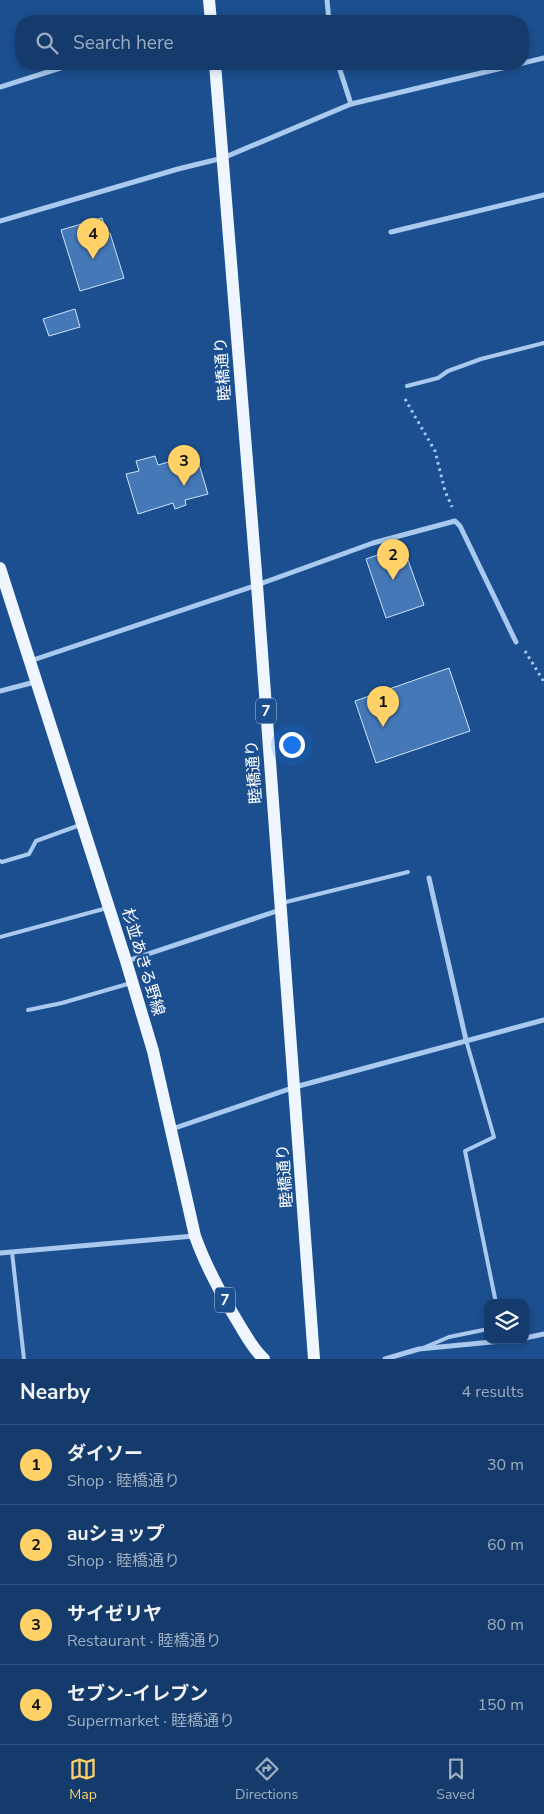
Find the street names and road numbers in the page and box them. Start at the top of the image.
street label: 睦橋通り [210,336,236,402]
road number: 7 [256,698,276,724]
street label: 睦橋通り [241,739,267,805]
street label: 杉並あきる野線 [116,905,170,1019]
street label: 睦橋通り [272,1143,298,1209]
road number: 7 [215,1288,235,1312]

